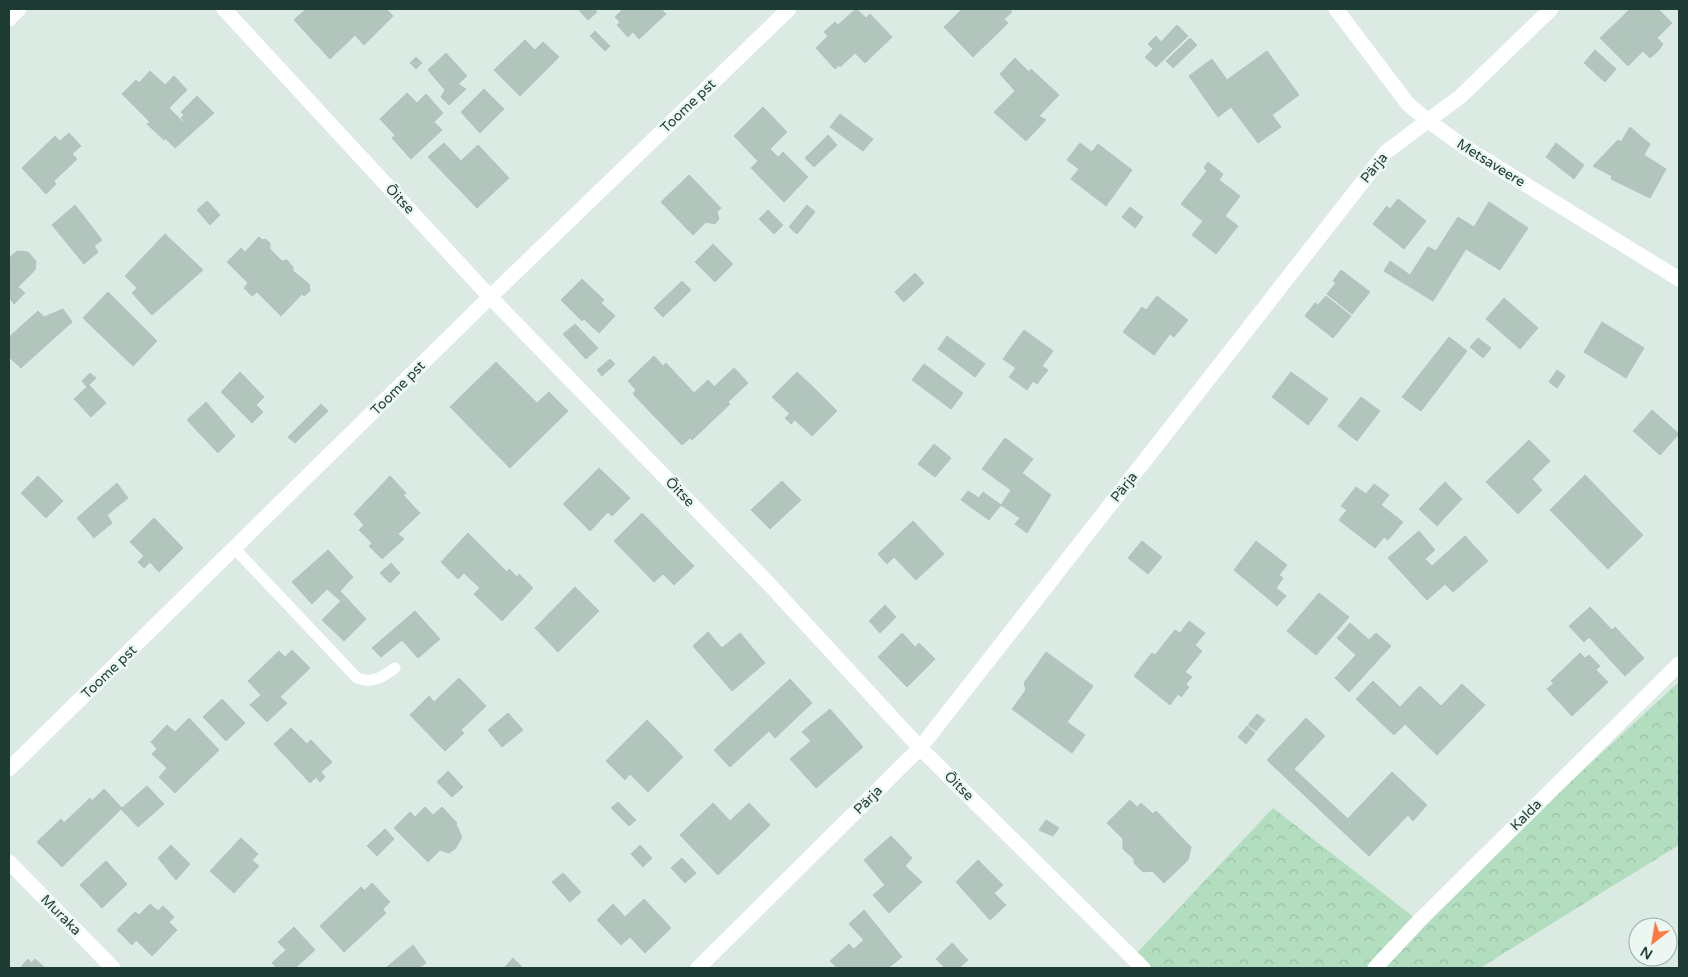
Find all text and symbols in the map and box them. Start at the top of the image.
street label: Toome pst [657,75,720,136]
street label: Metsaveere [1454,135,1528,191]
street label: Pärja [1357,150,1391,186]
street label: Õitse [382,181,418,218]
street label: Toome pst [367,357,429,419]
street label: Pärja [1107,468,1141,506]
street label: Õitse [662,474,698,510]
street label: Toome pst [78,641,141,702]
street label: Õitse [941,768,977,804]
street label: Pärja [850,782,886,818]
street label: Kalda [1507,796,1545,834]
street label: Muraka [37,891,85,939]
north arrow [1628,917,1678,967]
text: N [1637,943,1656,963]

